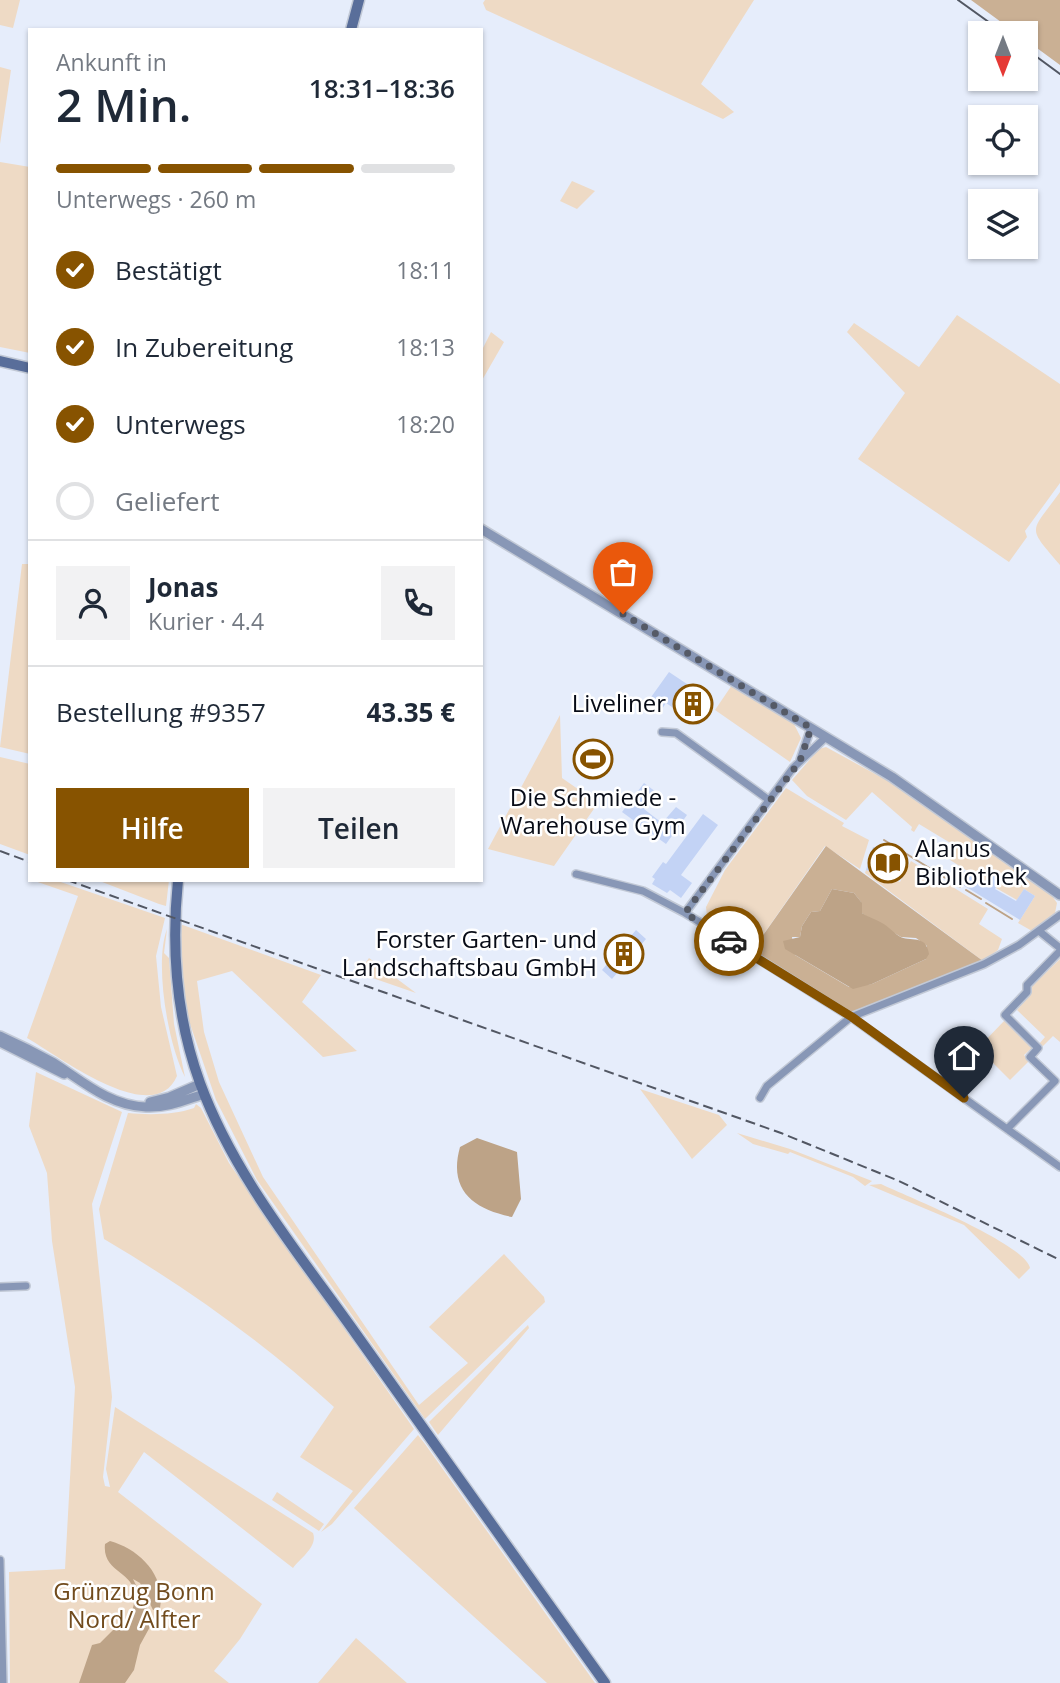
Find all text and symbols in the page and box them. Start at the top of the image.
north arrow [968,21,1038,91]
map controls [968,21,1038,259]
text: Ankunft in [56,46,167,78]
text: 18:31–18:36 [309,70,455,106]
text: 2 Min. [56,73,191,135]
button: locate [968,105,1038,175]
text: Unterwegs · 260 m [56,183,256,215]
button: layers [968,189,1038,259]
icon: check [56,251,94,289]
text: Bestätigt [115,252,222,288]
text: 18:11 [396,254,455,286]
icon: check [56,328,94,366]
text: In Zubereitung [115,329,293,365]
text: 18:13 [396,331,455,363]
icon: check [56,405,94,443]
text: Unterwegs [115,406,246,442]
text: 18:20 [396,408,455,440]
text: Geliefert [115,483,219,519]
pin [593,542,653,614]
icon: bag [604,553,642,591]
button: person [56,566,130,640]
button: phone [381,566,455,640]
text: Jonas [148,569,218,605]
text: Kurier · 4.4 [148,605,264,637]
building icon: Liveliner [672,683,714,725]
place label: Liveliner [572,686,666,719]
text: Bestellung #9357 [56,694,266,730]
text: 43.35 € [367,694,455,730]
sports icon: Die Schmiede - Warehouse Gym [572,738,614,780]
place label: Die Schmiede - Warehouse Gym [500,780,686,841]
button: Hilfe [56,788,249,868]
button: Teilen [263,788,455,868]
place label: Alanus Bibliothek [915,831,1028,892]
library icon: Alanus Bibliothek [867,842,909,884]
courier [694,906,764,976]
place label: Forster Garten- und Landschaftsbau GmbH [342,922,597,983]
icon: car [710,922,748,960]
building icon: Forster Garten- und Landschaftsbau GmbH [603,933,645,975]
pin [934,1026,994,1098]
icon: home [945,1037,983,1075]
park label: Grünzug Bonn Nord/ Alfter [53,1574,215,1635]

